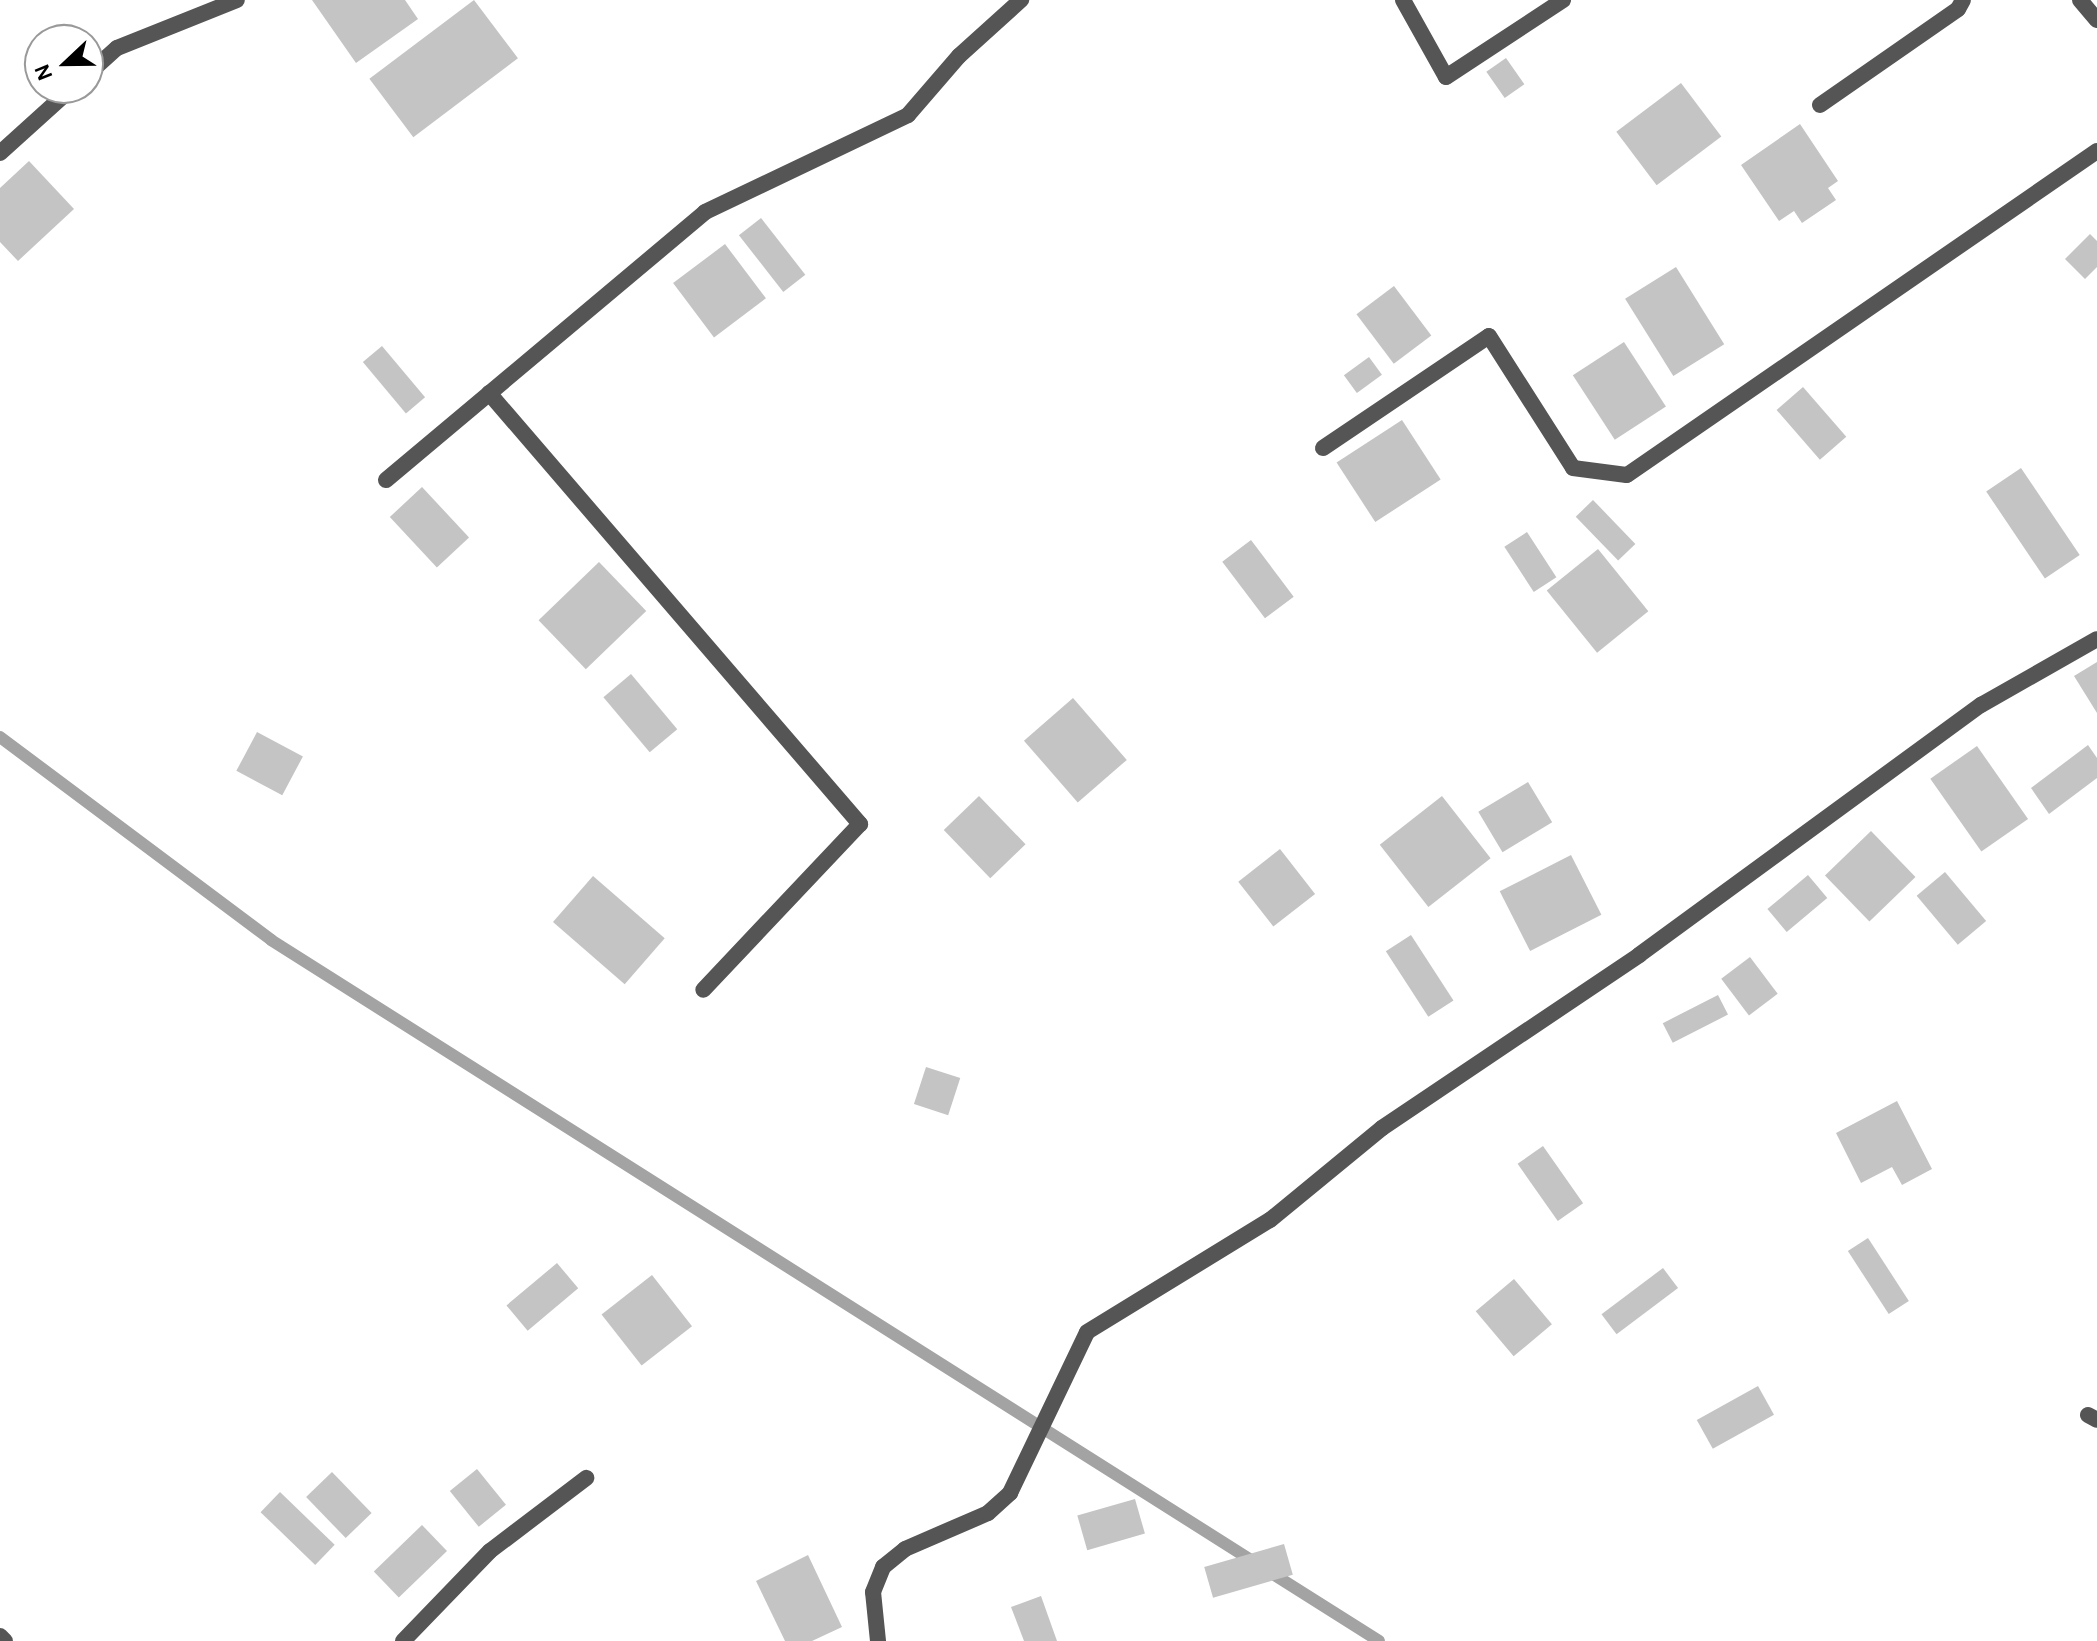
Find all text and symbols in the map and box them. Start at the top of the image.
north arrow [24,24,104,104]
text: N [29,60,59,84]

